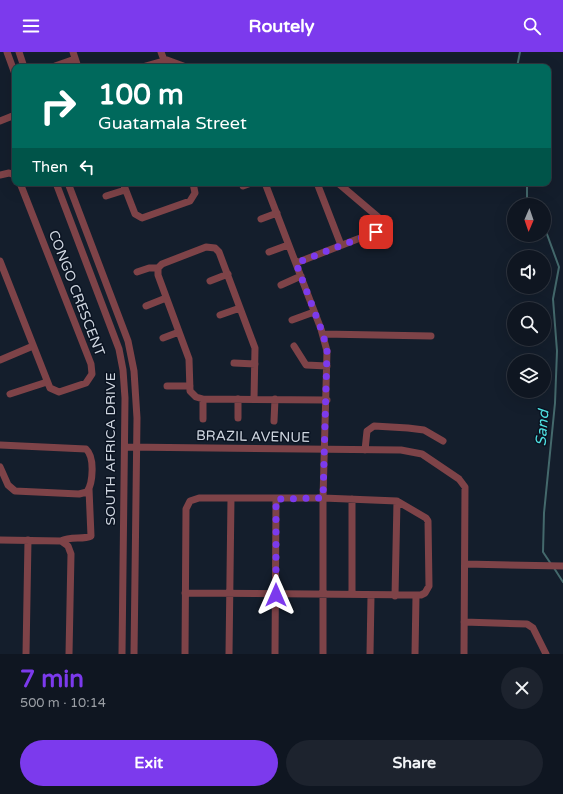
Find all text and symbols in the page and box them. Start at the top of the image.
icon: menu [20,15,42,37]
text: Routely [249,15,314,37]
icon: search [521,15,543,37]
text: 100 m [98,78,184,112]
icon: right [32,80,84,132]
text: Guatamala Street [98,112,247,134]
icon: left [76,156,98,178]
text: Then [32,158,68,176]
north arrow [507,198,551,242]
map controls [507,198,551,398]
pin [359,215,393,249]
icon: arrive [365,221,387,243]
street label: CONGO CRESCENT [45,228,109,359]
button: sound [507,250,551,294]
button: search [507,302,551,346]
button: layers [507,354,551,398]
street label: SOUTH AFRICA DRIVE [102,372,119,526]
water label: Sand [531,408,553,447]
street label: BRAZIL AVENUE [196,427,310,446]
position arrow [255,574,297,616]
text: 7 min [20,665,84,694]
button: close [501,667,543,709]
text: 500 m · 10:14 [20,695,106,711]
button: Exit [20,740,278,786]
button: Share [286,740,543,786]

